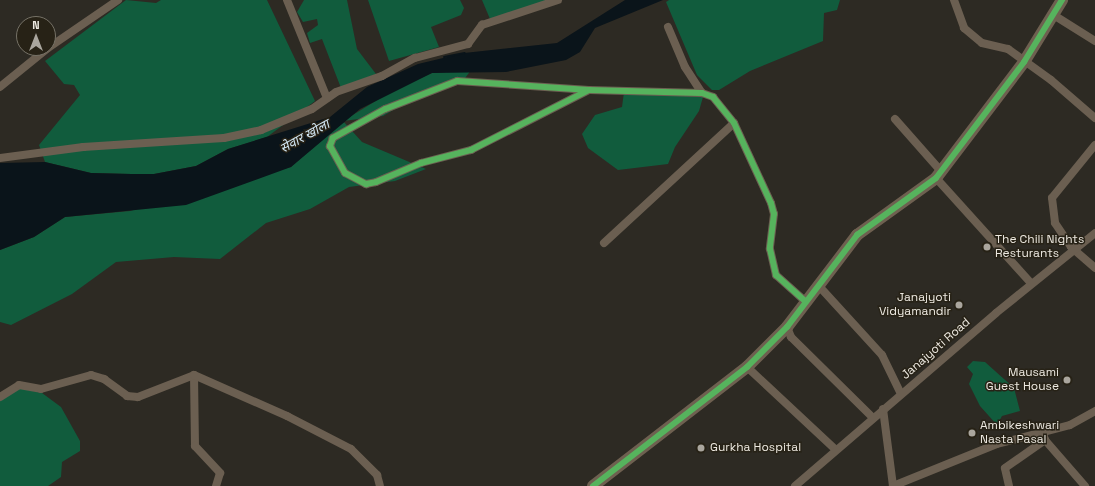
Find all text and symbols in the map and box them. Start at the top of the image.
north arrow [16,16,56,56]
text: N [32,18,40,32]
water label: सेवार खोला [278,117,332,157]
place label: The Chili Nights Resturants [995,233,1084,261]
marker: The Chili Nights Resturants [982,242,992,252]
place label: Janajyoti Vidyamandir [879,291,951,319]
marker: Janajyoti Vidyamandir [954,300,964,310]
street label: Janajyoti Road [899,315,973,383]
place label: Mausami Guest House [986,366,1059,394]
marker: Mausami Guest House [1062,375,1072,385]
place label: Ambikeshwari Nasta Pasal [980,419,1059,447]
marker: Ambikeshwari Nasta Pasal [967,428,977,438]
place label: Gurkha Hospital [710,441,801,455]
marker: Gurkha Hospital [695,442,707,454]

